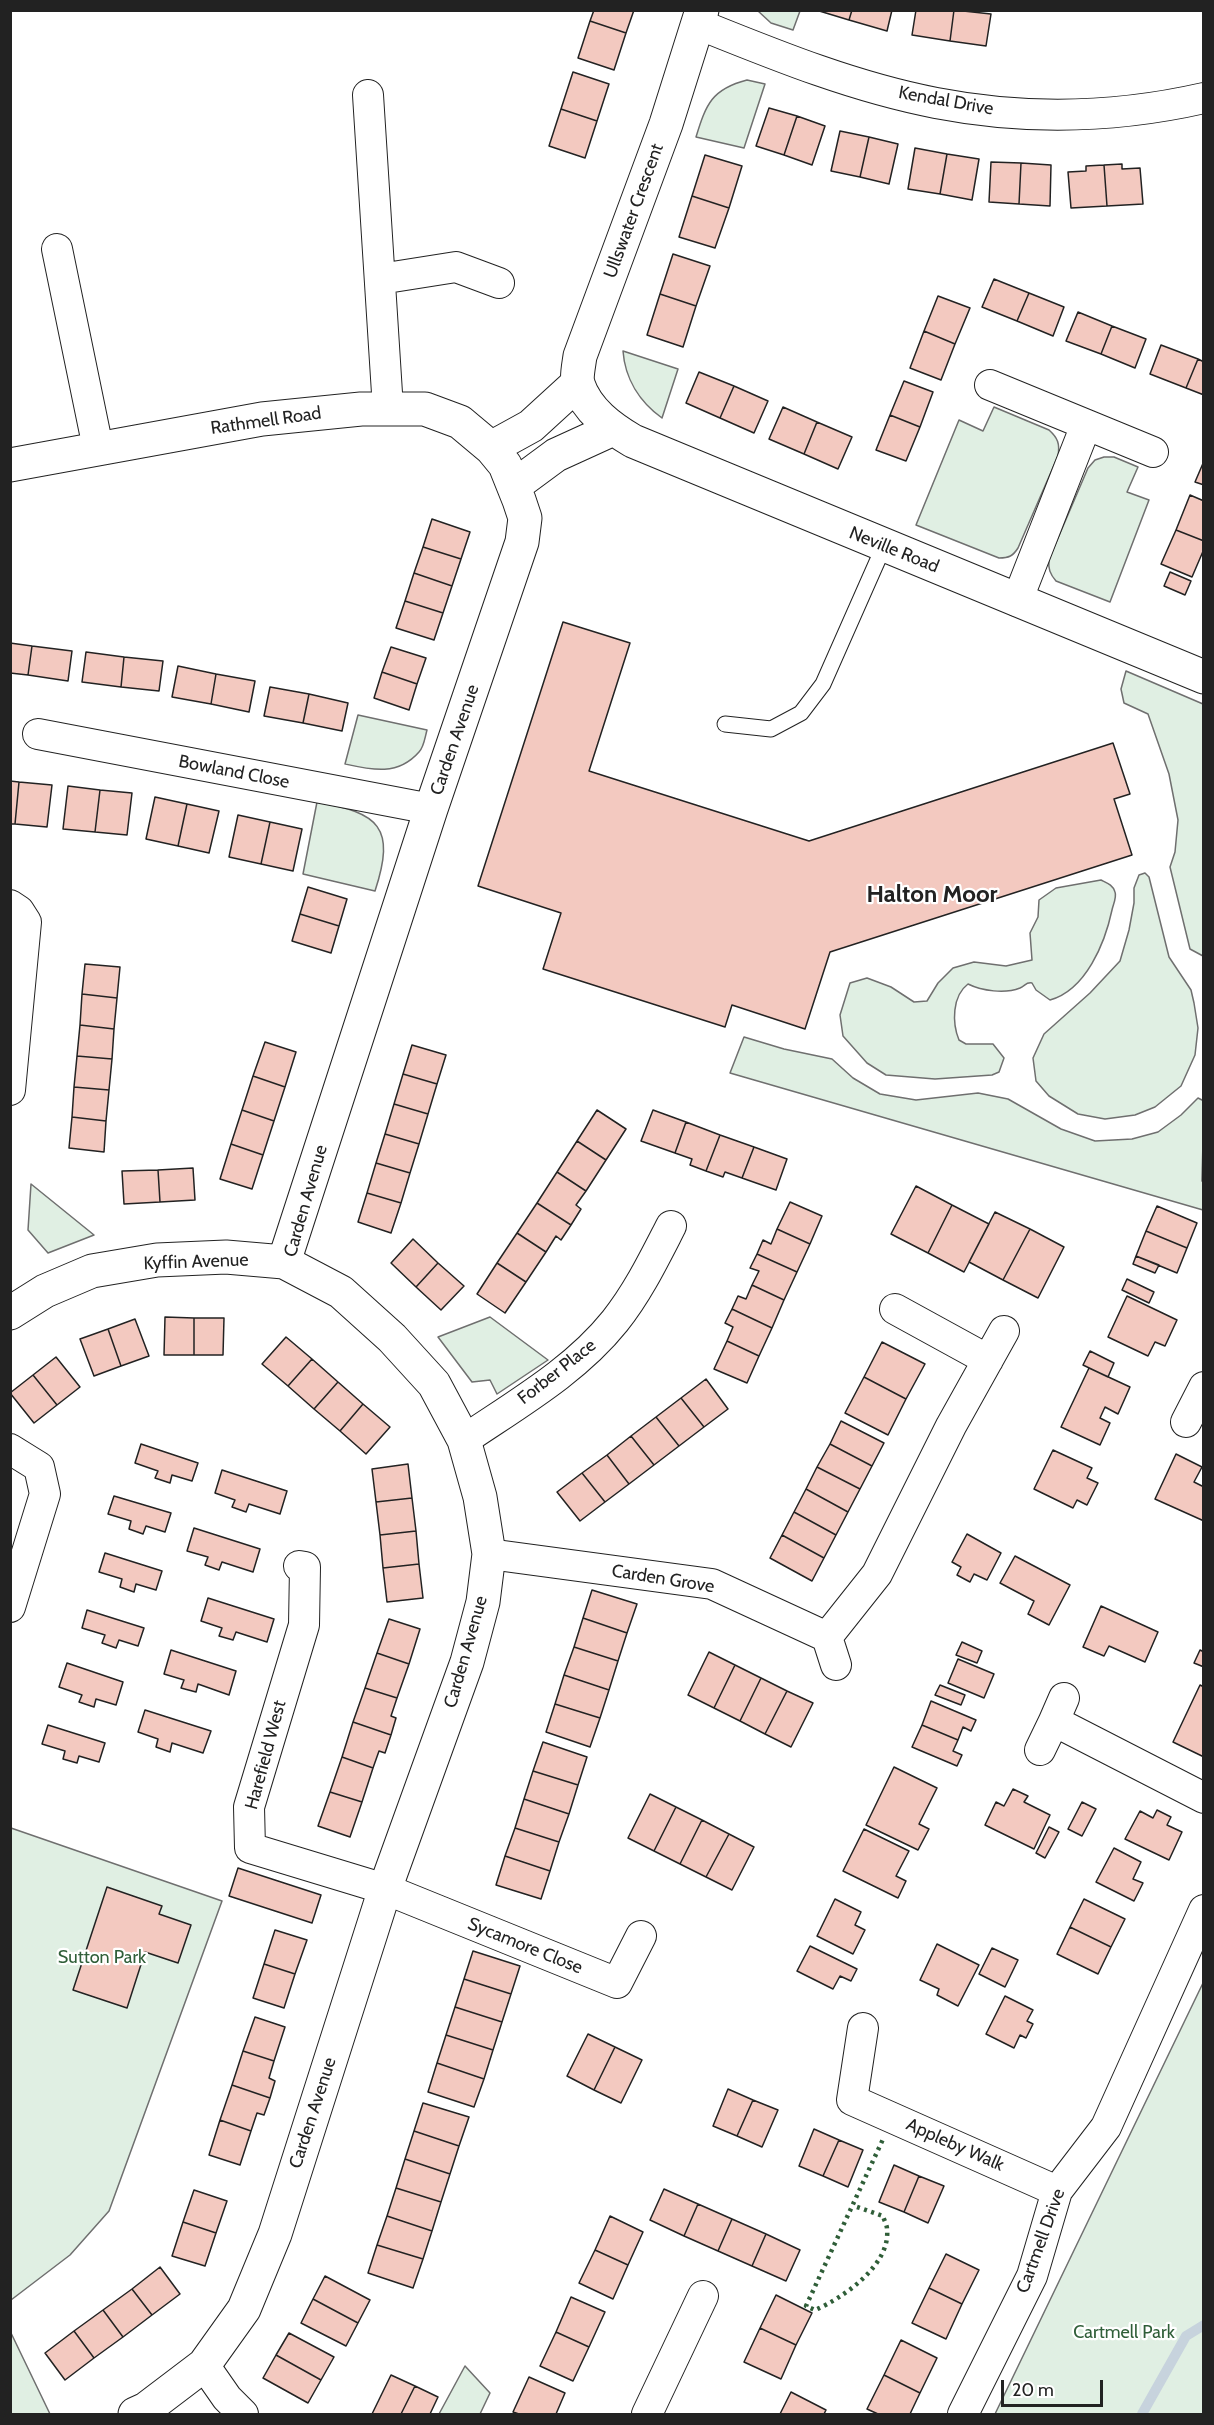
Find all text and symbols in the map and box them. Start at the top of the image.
street label: Kendal Drive [897,82,995,120]
street label: Ullswater Crescent [600,141,668,281]
street label: Rathmell Road [209,403,323,439]
street label: Neville Road [846,522,942,578]
street label: Carden Avenue [426,682,484,798]
street label: Bowland Close [177,751,291,793]
district label: Halton Moor [867,881,997,909]
street label: Carden Avenue [280,1142,332,1260]
street label: Kyffin Avenue [143,1249,249,1275]
street label: Forber Place [514,1335,600,1409]
street label: Carden Grove [610,1560,716,1598]
street label: Carden Avenue [440,1593,492,1711]
street label: Harefield West [241,1698,291,1812]
street label: Sycamore Close [464,1913,586,1979]
park label: Sutton Park [58,1947,146,1969]
street label: Carden Avenue [285,2055,341,2171]
street label: Appleby Walk [903,2114,1007,2176]
street label: Cartmell Drive [1012,2186,1070,2296]
park label: Cartmell Park [1073,2322,1175,2344]
scale bar [1004,2368,1106,2406]
text: 20 m [1012,2379,1054,2401]

